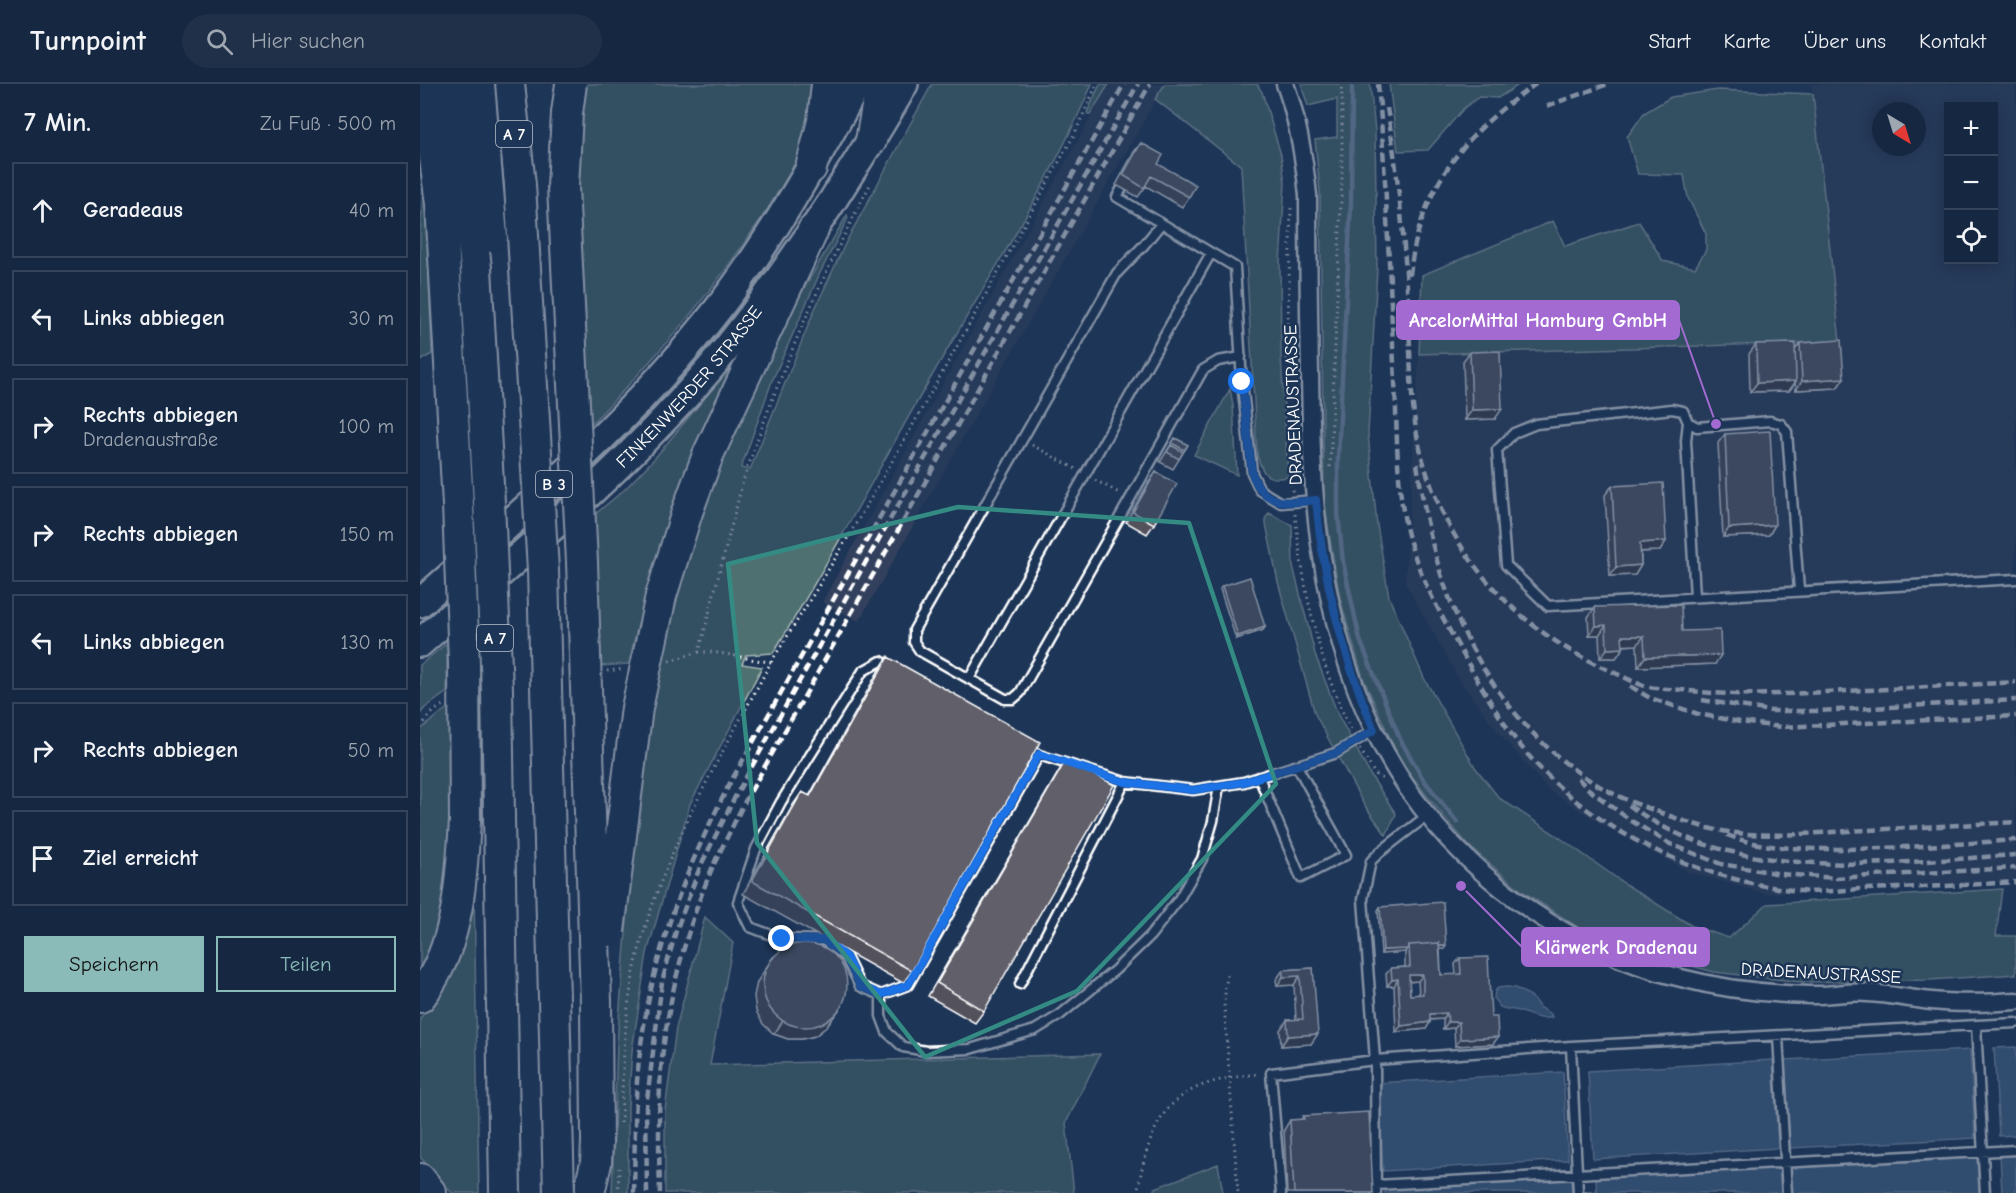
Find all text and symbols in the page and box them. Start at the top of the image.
search box [182,14,602,68]
text: Turnpoint [30,25,146,57]
icon: search [203,25,236,58]
text: Hier suchen [251,28,365,54]
text: Start [1648,29,1691,53]
text: Karte [1724,29,1770,53]
text: Über uns [1803,29,1886,53]
text: Kontakt [1919,29,1986,53]
north arrow [1872,102,1926,156]
map controls [1944,102,1998,264]
button: + [1944,102,1998,156]
text: 7 Min. [24,108,91,138]
text: Zu Fuß · 500 m [260,112,396,135]
road number: A 7 [496,121,532,147]
button: − [1944,156,1998,210]
icon: ahead [26,194,59,227]
text: Geradeaus [83,197,183,223]
text: 40 m [349,199,394,222]
button: locate [1944,210,1998,264]
callout: ArcelorMittal Hamburg GmbH [1397,301,1679,339]
icon: left [26,302,59,335]
street label: FINKENWERDER STRASSE [612,302,767,473]
text: Links abbiegen [83,305,225,331]
text: 30 m [348,307,394,330]
text: ArcelorMittal Hamburg GmbH [1409,309,1667,332]
street label: DRADENAUSTRASSE [1280,324,1307,486]
route start [1228,368,1254,394]
text: Rechts abbiegen [83,402,238,428]
icon: right [26,410,59,443]
text: 100 m [339,415,394,438]
text: Dradenaustraße [83,428,218,451]
road number: B 3 [536,471,572,497]
icon: right [26,518,59,551]
text: Rechts abbiegen [83,521,238,547]
text: 150 m [340,523,394,546]
road number: A 7 [477,625,513,651]
icon: left [26,626,59,659]
text: Links abbiegen [83,629,225,655]
text: 130 m [341,631,394,654]
icon: right [26,734,59,767]
text: Rechts abbiegen [83,737,238,763]
text: 50 m [348,739,394,762]
icon: arrive [26,842,59,875]
text: Ziel erreicht [83,845,198,871]
route end [768,925,794,951]
callout: Klärwerk Dradenau [1522,928,1709,966]
button: Speichern [24,936,204,992]
button: Teilen [216,936,396,992]
text: Klärwerk Dradenau [1534,936,1698,959]
street label: DRADENAUSTRASSE [1740,959,1902,988]

